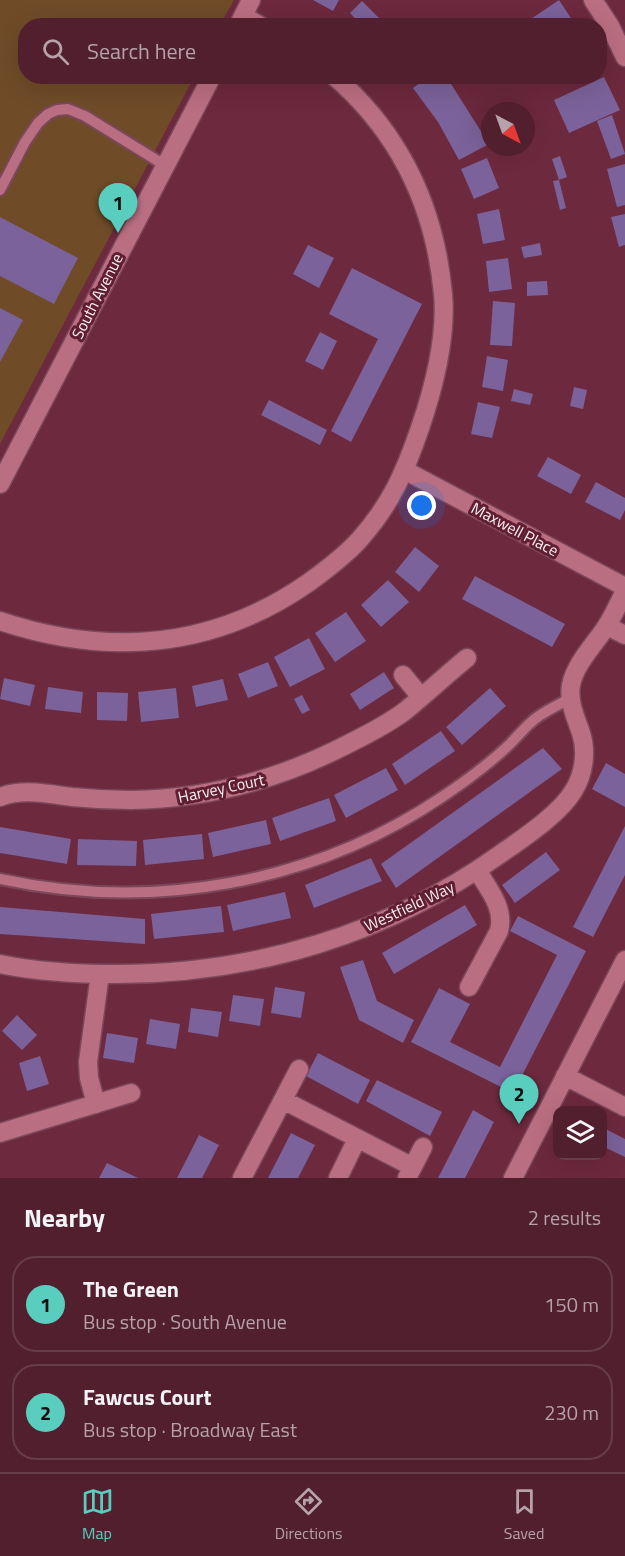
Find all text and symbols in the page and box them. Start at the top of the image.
search box [18,18,607,84]
text: Search here [87,34,196,68]
icon: search [39,35,72,68]
north arrow [481,102,535,156]
pin: 1 [98,184,138,233]
street label: South Avenue [65,249,129,343]
your location [407,491,436,520]
street label: Maxwell Place [467,496,563,562]
street label: Harvey Court [176,767,267,809]
street label: Westfield Way [360,874,458,937]
pin: 2 [500,1074,538,1124]
map controls [553,1106,607,1160]
button: layers [553,1106,607,1160]
text: Nearby [24,1198,105,1237]
text: 2 results [528,1202,601,1233]
text: The Green [83,1272,179,1306]
text: 1 [40,1289,51,1320]
text: 150 m [544,1289,599,1320]
text: Bus stop · South Avenue [83,1306,287,1337]
text: Fawcus Court [83,1380,211,1414]
text: 2 [40,1397,51,1428]
text: 230 m [544,1397,599,1428]
text: Bus stop · Broadway East [83,1414,297,1445]
tab: Map [81,1485,114,1545]
tab: Directions [275,1485,343,1545]
tab: Saved [504,1485,544,1545]

